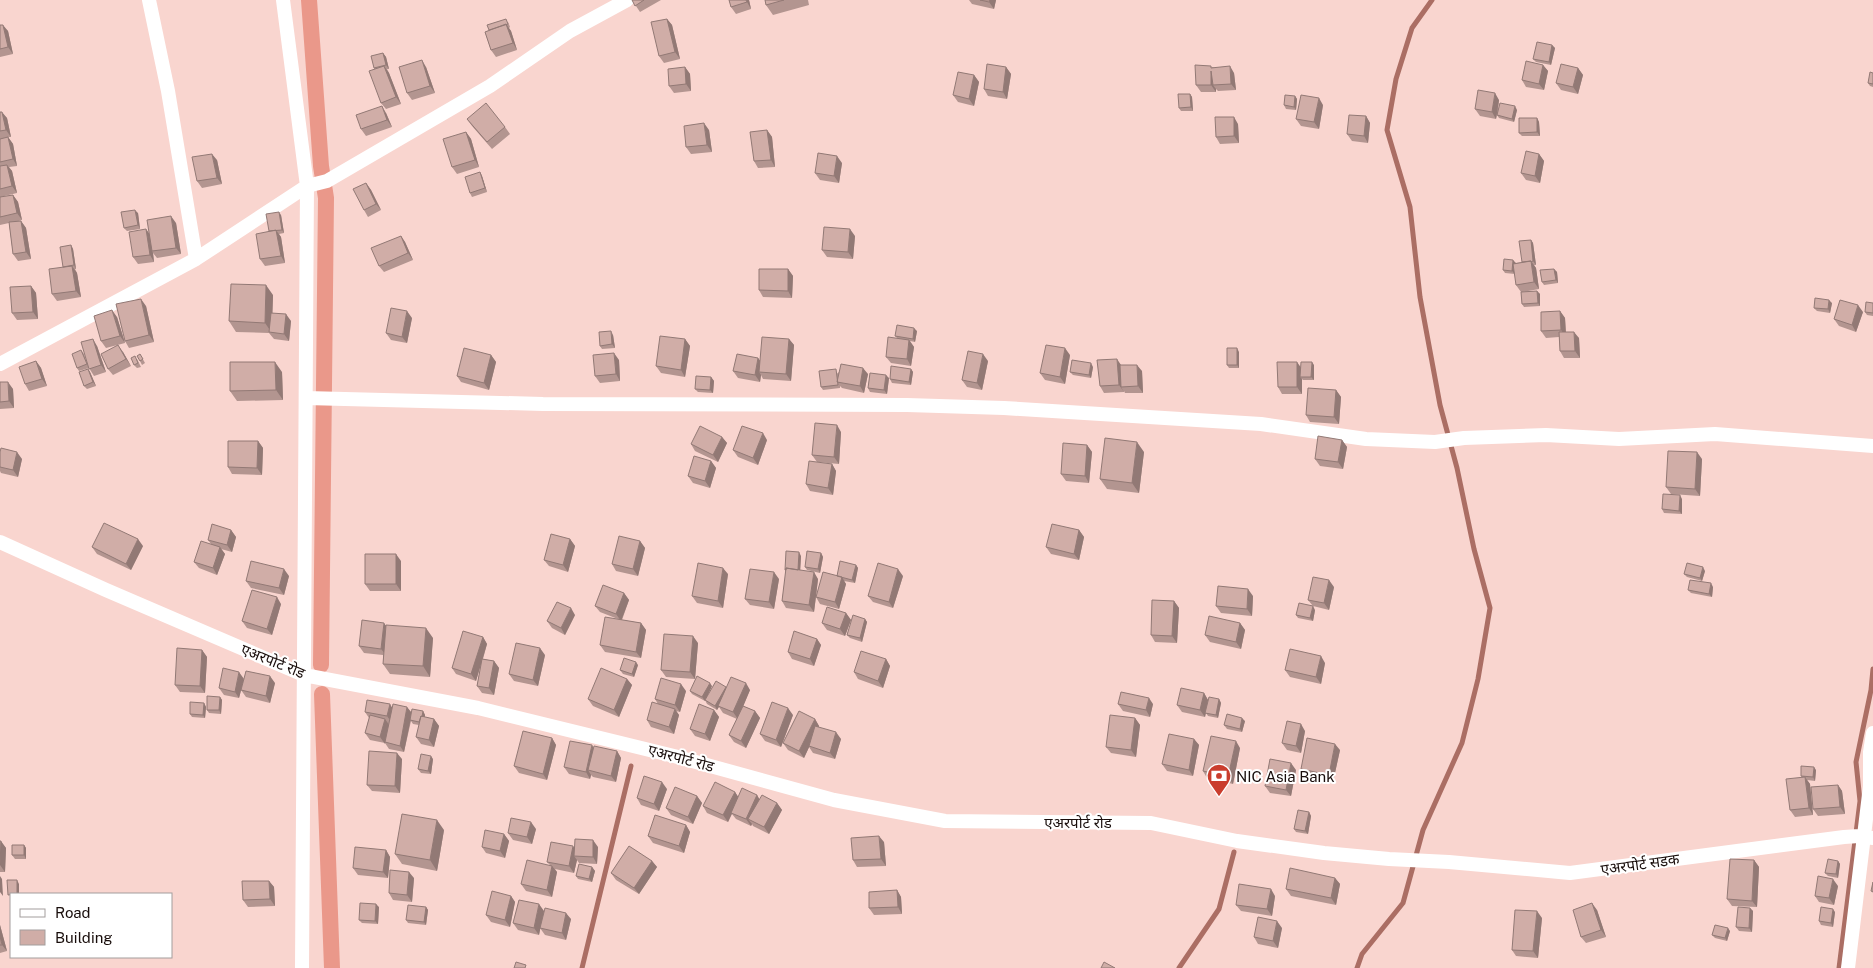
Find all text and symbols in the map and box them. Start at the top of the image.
street label: एअरपोर्ट रोड [239,640,308,682]
street label: एअरपोर्ट रोड [646,741,717,775]
bank icon: NIC Asia Bank [1206,763,1232,797]
place label: NIC Asia Bank [1236,768,1335,785]
street label: एअरपोर्ट रोड [1044,814,1113,831]
street label: एअरपोर्ट सडक [1600,850,1681,878]
legend [10,893,172,958]
text: Road [55,904,91,921]
text: Building [55,929,113,946]

